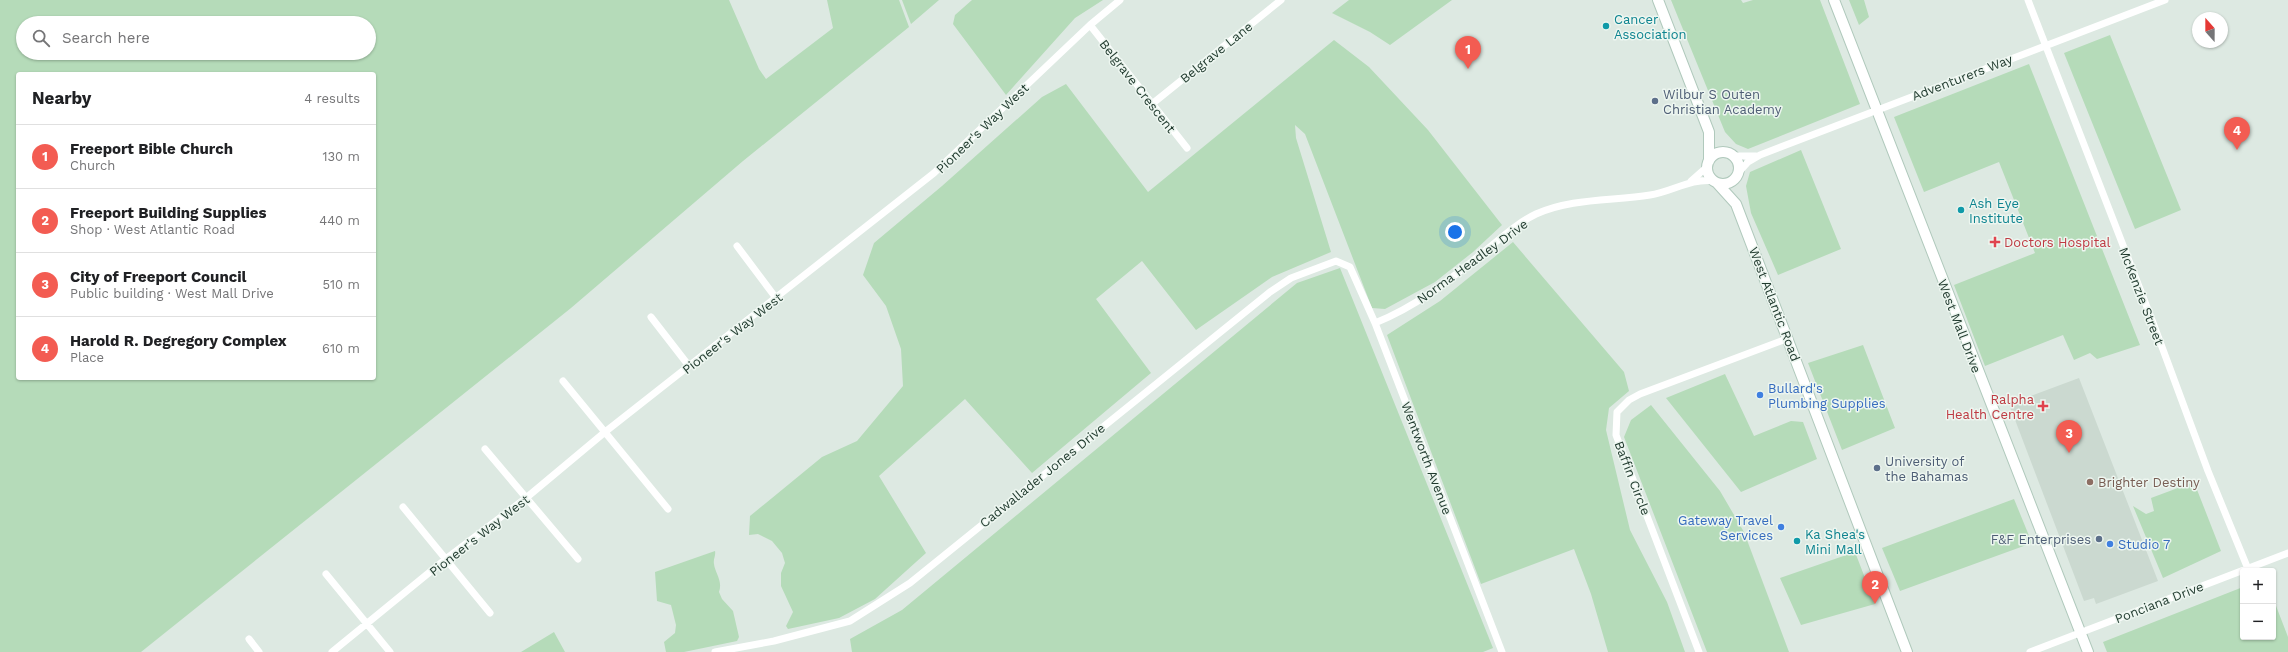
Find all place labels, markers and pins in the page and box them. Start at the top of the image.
place label: Cancer Association [1614,12,1687,42]
marker: Cancer Association [1601,21,1611,31]
pin: 1 [1455,36,1481,69]
place label: Wilbur S Outen Christian Academy [1663,87,1782,117]
marker: Wilbur S Outen Christian Academy [1650,96,1660,106]
pin: 4 [2224,117,2250,150]
place label: Ash Eye Institute [1969,196,2023,226]
marker: Ash Eye Institute [1956,205,1966,215]
place label: Doctors Hospital [2004,235,2111,250]
marker: Doctors Hospital [1989,236,2001,248]
place label: Bullard's Plumbing Supplies [1768,381,1886,411]
marker: Bullard's Plumbing Supplies [1755,390,1765,400]
place label: Ralpha Health Centre [1946,392,2035,422]
marker: Ralpha Health Centre [2037,400,2049,412]
pin: 3 [2056,420,2082,453]
place label: University of the Bahamas [1885,454,1968,484]
marker: University of the Bahamas [1872,463,1882,473]
place label: Brighter Destiny [2098,475,2200,490]
marker: Brighter Destiny [2085,477,2095,487]
place label: Gateway Travel Services [1678,513,1773,543]
marker: Gateway Travel Services [1776,522,1786,532]
place label: Ka Shea's Mini Mall [1805,527,1865,557]
place label: F&F Enterprises [1991,532,2091,547]
marker: F&F Enterprises [2094,534,2104,544]
marker: Ka Shea's Mini Mall [1792,536,1802,546]
place label: Studio 7 [2118,537,2170,552]
marker: Studio 7 [2105,539,2115,549]
pin: 2 [1862,571,1888,604]

